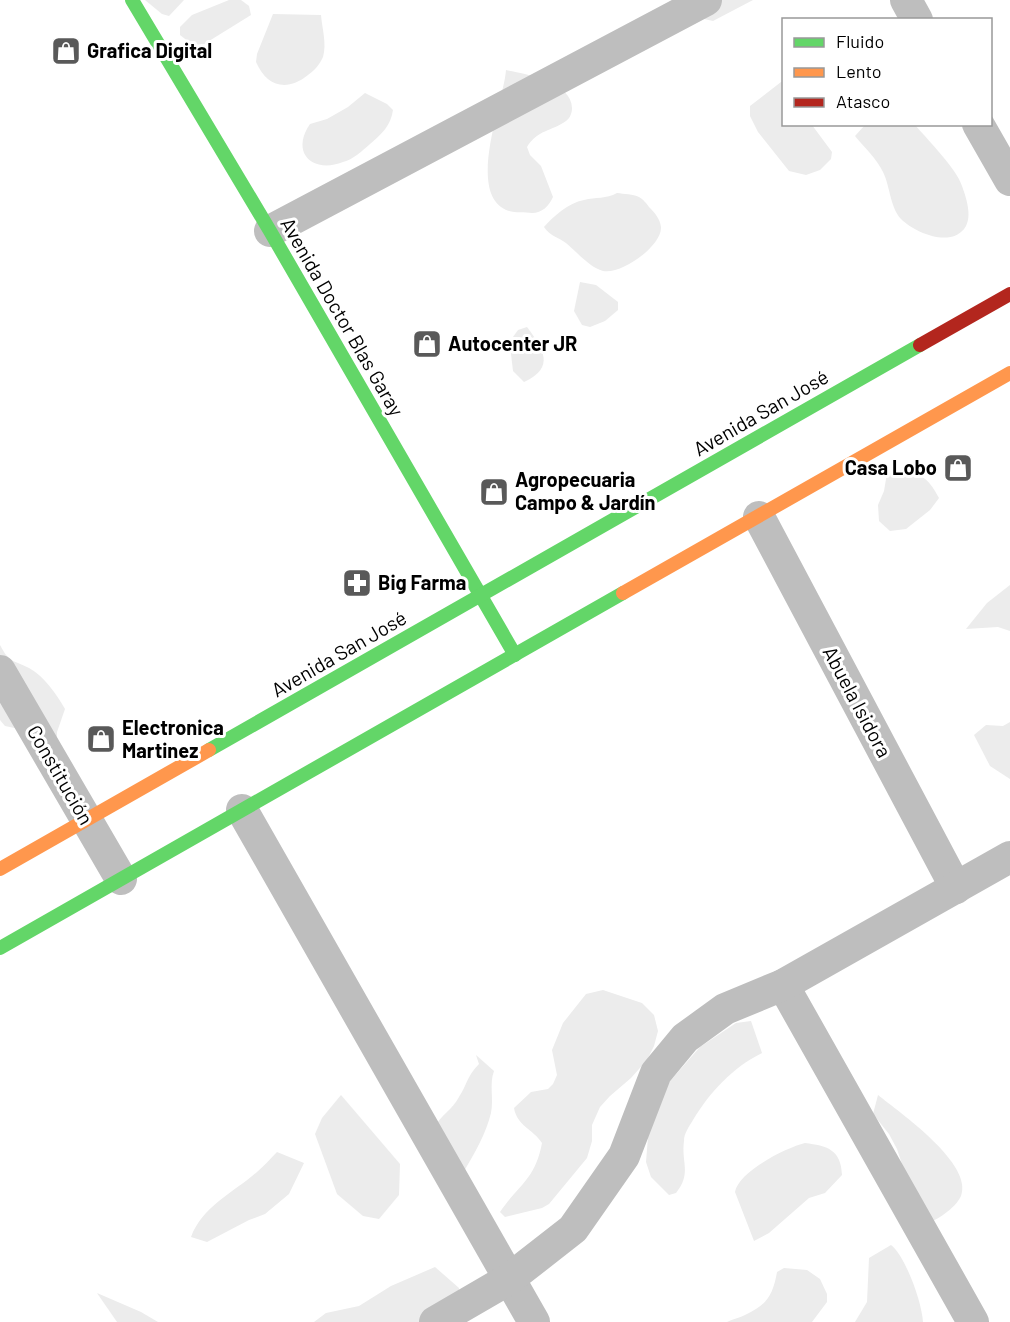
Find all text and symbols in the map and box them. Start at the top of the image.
legend [782,18,992,126]
text: Fluido [836,30,884,52]
shop icon: Grafica Digital [50,35,82,67]
place label: Grafica Digital [87,38,212,62]
text: Lento [836,60,882,82]
text: Atasco [836,90,890,112]
street label: Avenida Doctor Blas Garay [276,213,410,420]
shop icon: Autocenter JR [411,328,443,360]
place label: Autocenter JR [448,331,577,355]
street label: Avenida San José [689,364,832,460]
shop icon: Casa Lobo [942,452,974,484]
place label: Casa Lobo [845,455,937,479]
place label: Agropecuaria Campo & Jardín [515,467,656,514]
shop icon: Agropecuaria Campo & Jardín [478,476,510,508]
pharmacy icon: Big Farma [341,567,373,599]
place label: Big Farma [378,570,466,594]
street label: Avenida San José [267,605,410,701]
street label: Abuela Isidora [819,642,897,761]
place label: Electronica Martinez [122,715,224,762]
street label: Constitución [23,721,99,828]
shop icon: Electronica Martinez [85,723,117,755]

